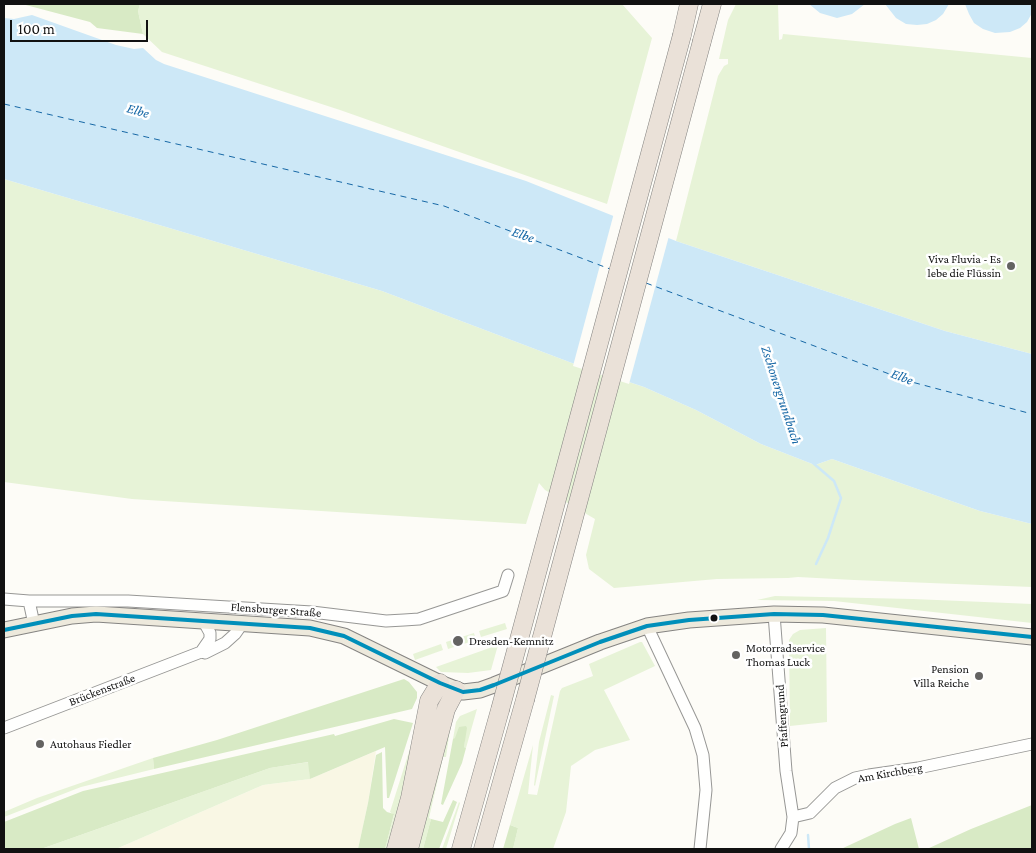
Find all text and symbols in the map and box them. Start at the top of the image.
scale bar [12,10,150,42]
text: 100 m [18,21,55,37]
water label: Elbe [125,100,151,122]
water label: Elbe [510,223,536,247]
place label: Viva Fluvia - Es lebe die Flüssin [928,252,1001,280]
marker: Viva Fluvia - Es lebe die Flüssin [1005,260,1017,272]
water label: Zschonergrundbach [757,344,805,446]
water label: Elbe [888,365,916,389]
street label: Flensburger Straße [230,600,322,620]
unlabelled marker [709,613,719,623]
marker: Dresden-Kemnitz [451,634,465,648]
place label: Dresden-Kemnitz [469,634,554,648]
place label: Motorradservice Thomas Luck [746,641,825,669]
marker: Motorradservice Thomas Luck [730,649,742,661]
place label: Pension Villa Reiche [914,662,969,690]
marker: Pension Villa Reiche [973,670,985,682]
street label: Brückenstraße [67,671,137,709]
street label: Pfaffengrund [773,684,791,748]
place label: Autohaus Fiedler [50,737,132,751]
marker: Autohaus Fiedler [34,738,46,750]
street label: Am Kirchberg [857,760,923,786]

